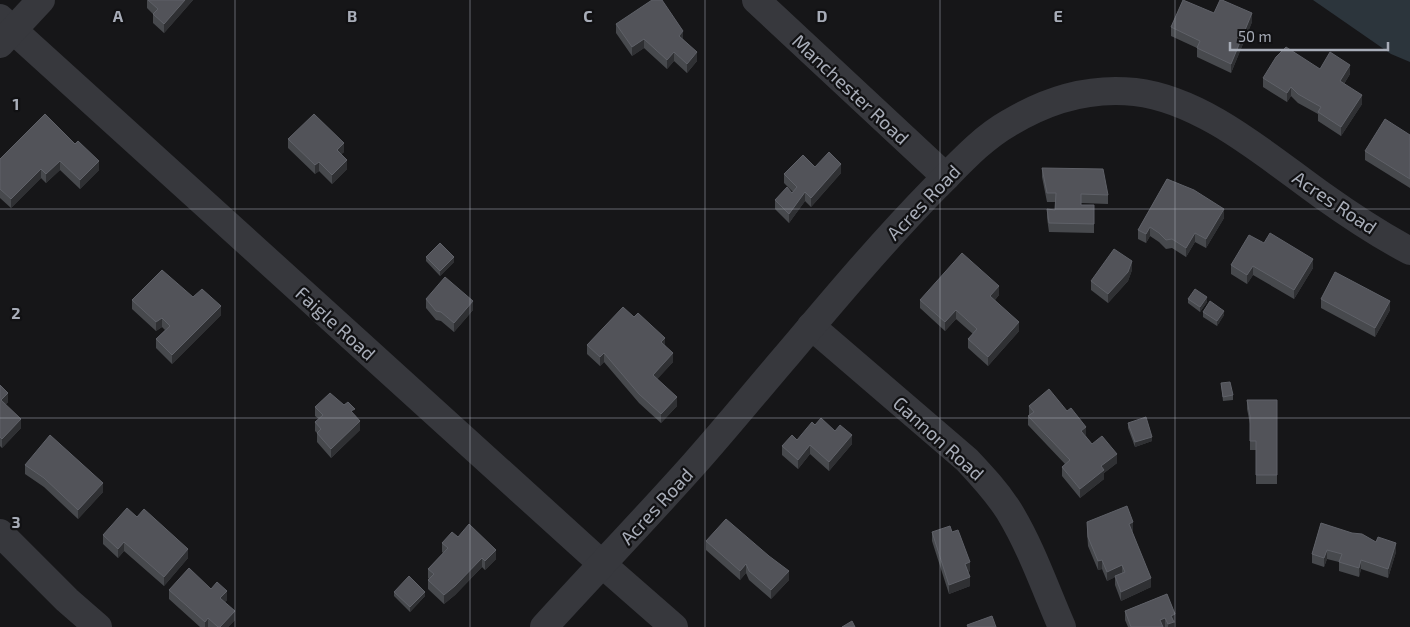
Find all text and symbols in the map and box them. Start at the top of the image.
text: A [113,6,124,25]
text: B [347,6,357,25]
text: C [583,6,593,25]
text: D [817,6,828,25]
text: E [1053,6,1063,25]
scale bar [1230,20,1388,52]
text: 50 m [1238,27,1272,45]
street label: Manchester Road [788,29,914,149]
text: 1 [13,94,19,113]
street label: Acres Road [881,159,965,245]
street label: Acres Road [1289,166,1381,238]
street label: Faigle Road [291,281,381,365]
text: 2 [11,303,21,322]
street label: Gannon Road [889,391,989,485]
street label: Acres Road [615,463,697,549]
text: 3 [11,512,21,531]

